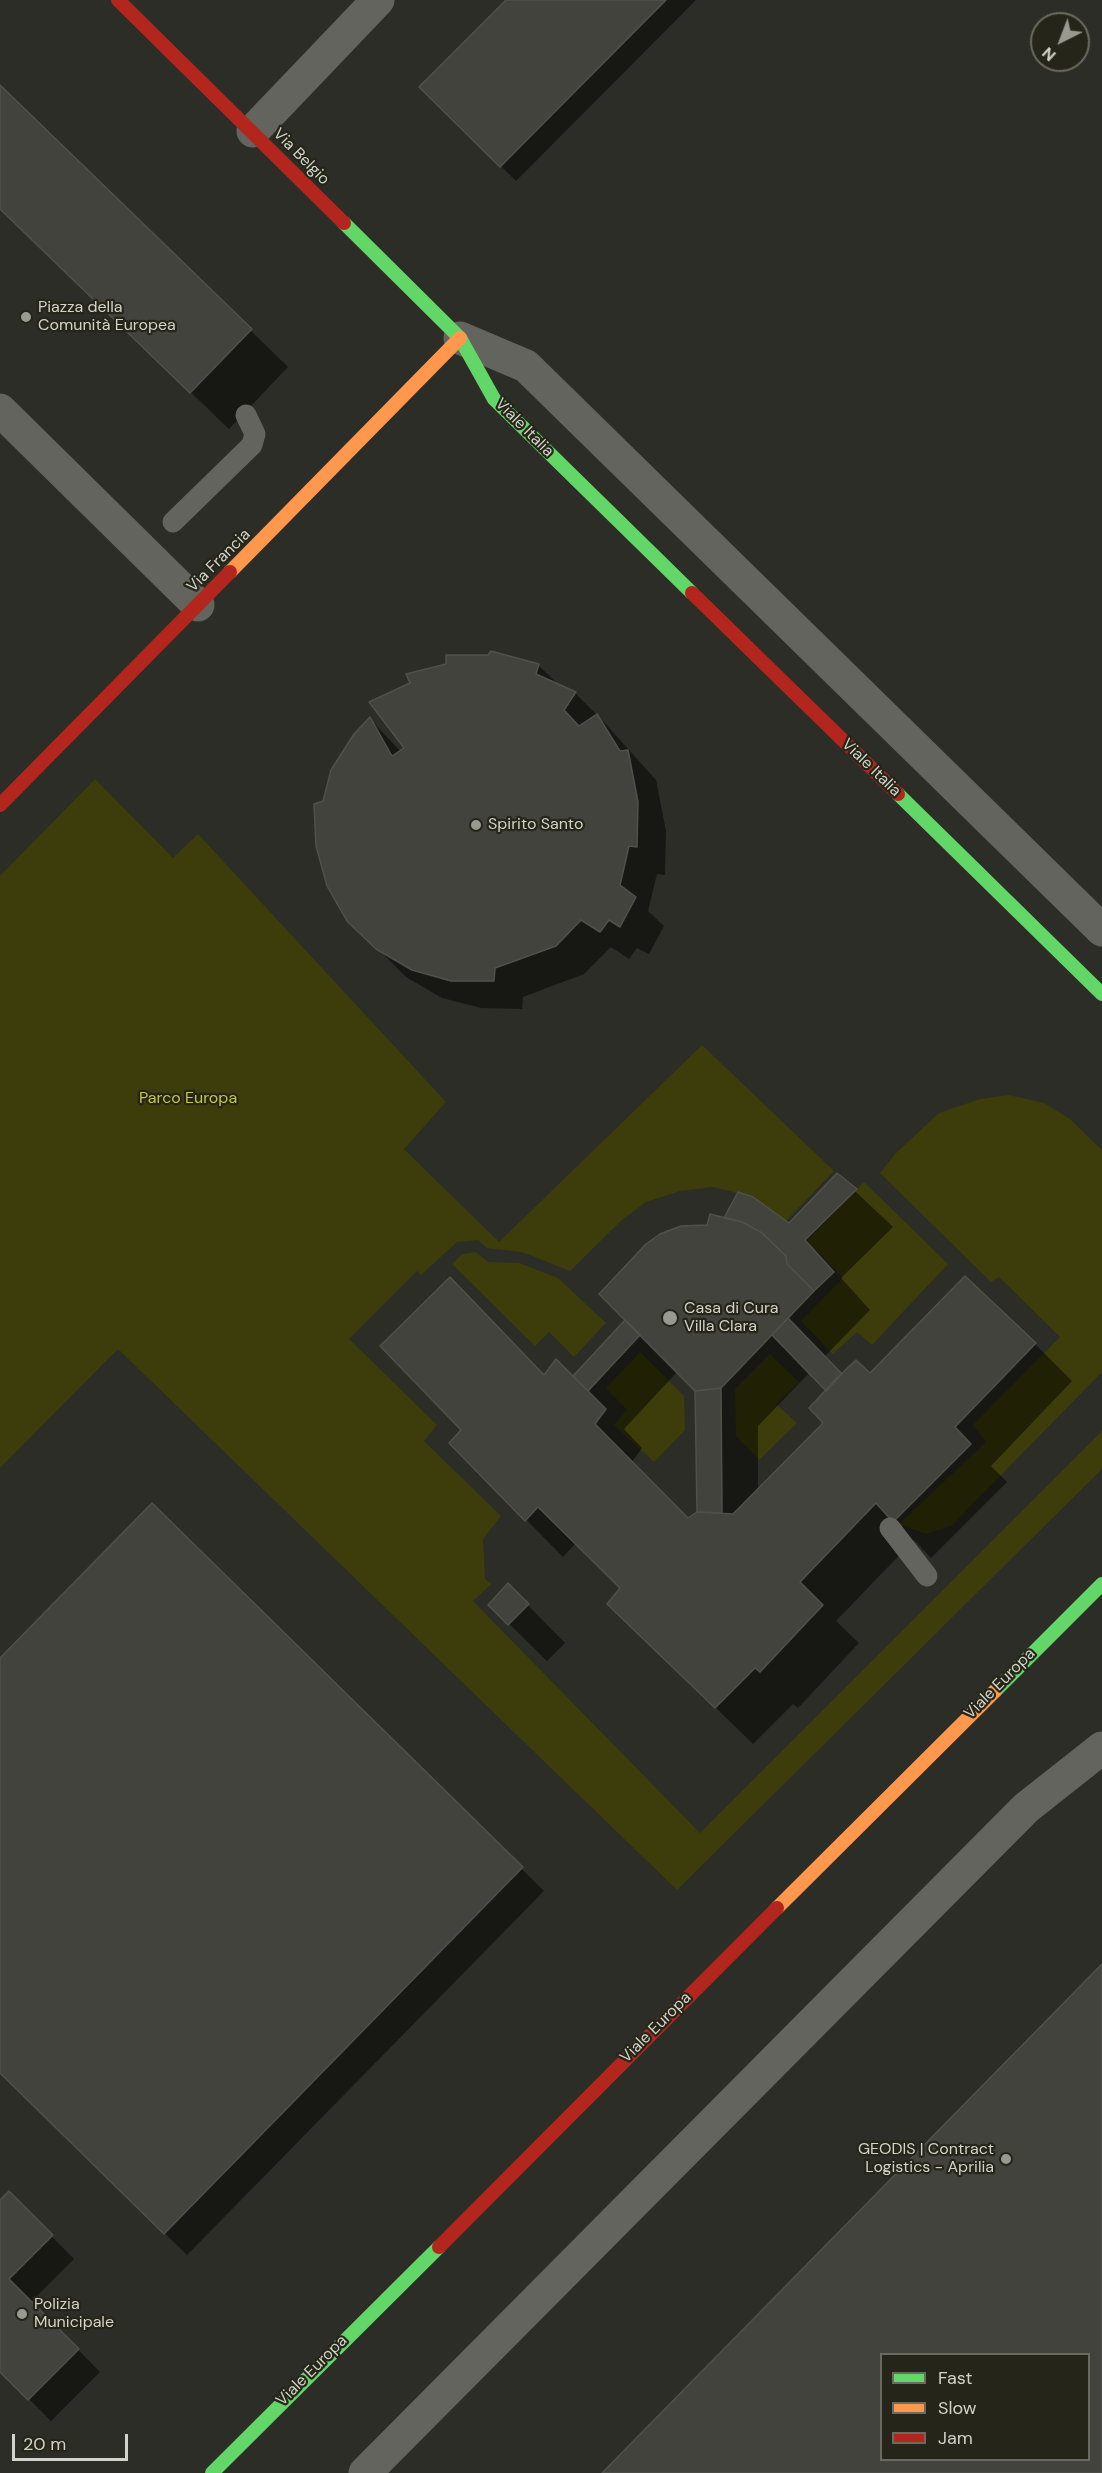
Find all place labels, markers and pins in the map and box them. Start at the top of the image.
place label: Piazza della Comunità Europea [38,298,176,336]
marker: Piazza della Comunità Europea [19,310,33,324]
place label: Spirito Santo [488,815,583,835]
marker: Spirito Santo [469,818,483,832]
place label: Casa di Cura Villa Clara [684,1299,779,1337]
marker: Casa di Cura Villa Clara [661,1309,679,1327]
place label: GEODIS | Contract Logistics - Aprilia [858,2140,994,2178]
marker: GEODIS | Contract Logistics - Aprilia [999,2152,1013,2166]
place label: Polizia Municipale [34,2295,114,2333]
marker: Polizia Municipale [15,2307,29,2321]

